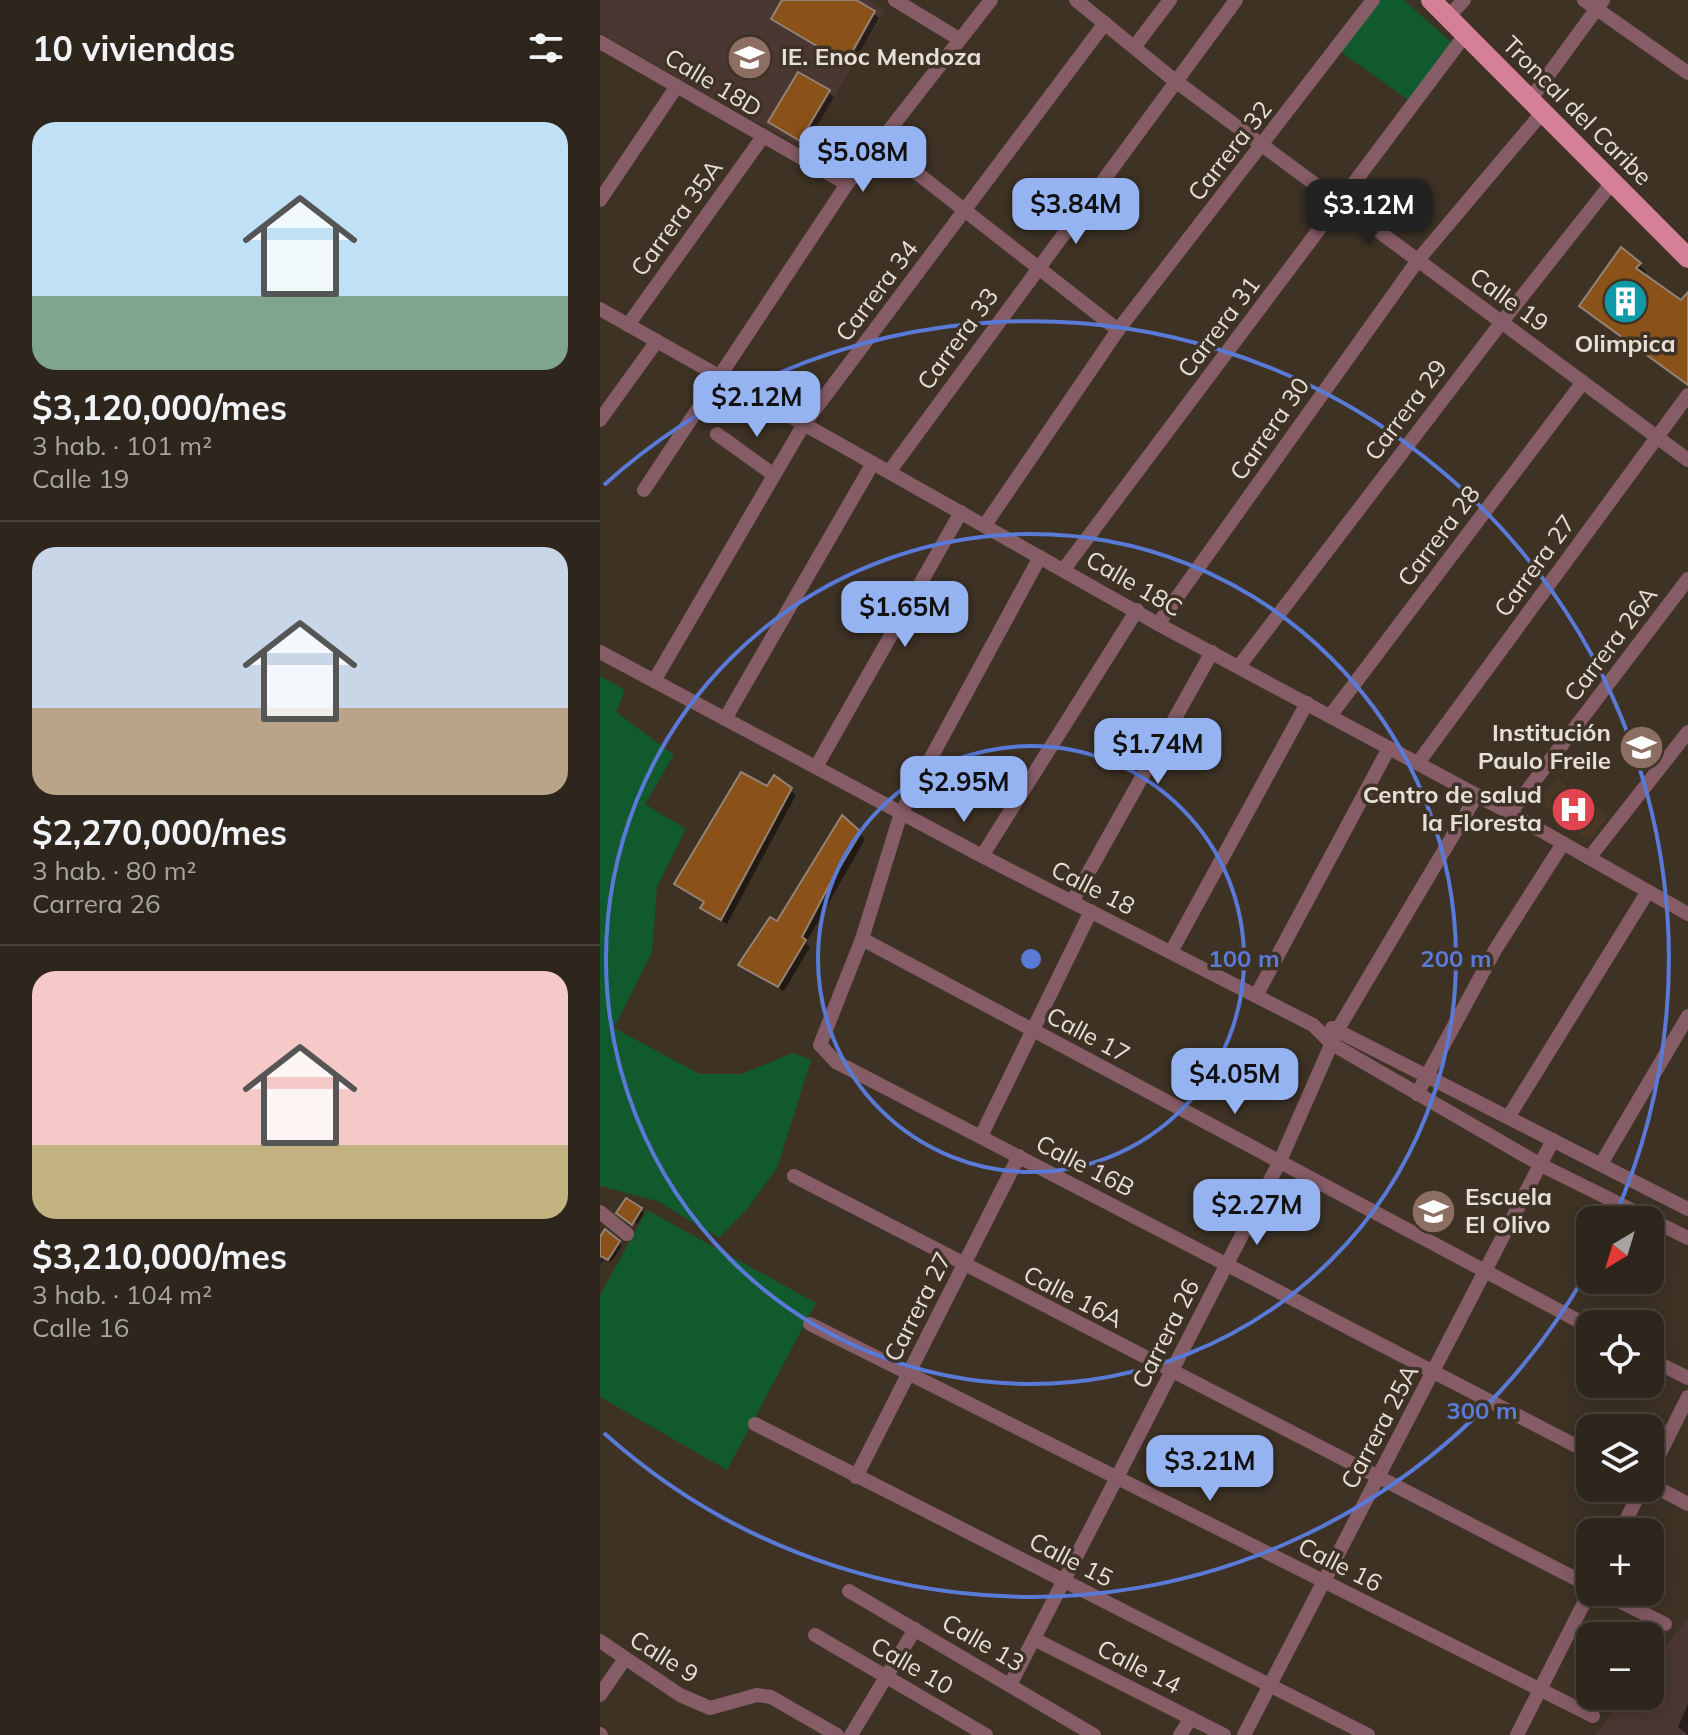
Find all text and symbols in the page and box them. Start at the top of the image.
icon: filters [524,26,568,70]
text: 10 viviendas [32,27,235,70]
street label: Troncal del Caribe [1497,29,1659,191]
school or university icon: IE. Enoc Mendoza [726,33,774,81]
street label: Calle 18D [660,41,767,123]
place label: IE. Enoc Mendoza [781,41,981,71]
street label: Carrera 32 [1181,94,1278,206]
pin: $5.08M [798,126,928,194]
text: $5.08M [817,135,909,168]
street label: Carrera 35A [624,153,729,281]
icon: home [228,174,372,318]
pin: $3.84M [1011,178,1141,246]
pin: $3.12M [1304,179,1434,247]
text: $3.84M [1030,187,1122,220]
text: $3.12M [1323,188,1415,221]
street label: Carrera 34 [828,234,924,347]
street label: Calle 19 [1464,261,1555,338]
street label: Carrera 31 [1170,270,1266,383]
building icon: Olimpica [1601,278,1649,326]
street label: Carrera 33 [910,282,1004,395]
place label: Olimpica [1574,328,1676,358]
street label: Carrera 29 [1357,353,1453,466]
pin: $2.12M [692,371,822,439]
street label: Carrera 30 [1223,371,1316,486]
text: $2.12M [711,380,803,413]
text: $3,120,000/mes [32,386,287,429]
text: 3 hab. · 101 m² [32,429,212,462]
text: Calle 19 [32,462,129,495]
street label: Carrera 28 [1390,479,1486,592]
street label: Carrera 27 [1487,509,1581,622]
street label: Calle 18C [1081,544,1188,623]
street label: Carrera 26A [1557,580,1663,707]
pin: $1.65M [840,581,970,649]
text: $1.65M [859,590,951,623]
icon: home [228,599,372,743]
place label: Institución Paulo Freile [1478,717,1611,775]
pin: $1.74M [1093,718,1223,786]
school or university icon: Institución Paulo Freile [1618,723,1666,771]
text: $1.74M [1112,727,1204,760]
pin: $2.95M [899,756,1029,824]
text: $2.95M [918,765,1010,798]
place label: Centro de salud la Floresta [1363,779,1542,837]
hospital icon: Centro de salud la Floresta [1549,785,1597,833]
text: $2,270,000/mes [32,811,287,854]
street label: Calle 18 [1047,853,1140,921]
text: 3 hab. · 80 m² [32,854,196,887]
text: Carrera 26 [32,887,161,920]
text: 100 m [1208,943,1280,973]
text: 200 m [1420,943,1492,973]
centre of rings [1017,945,1045,973]
street label: Calle 17 [1042,1000,1135,1068]
icon: home [228,1023,372,1167]
pin: $4.05M [1170,1048,1300,1116]
text: $4.05M [1189,1057,1281,1090]
street label: Calle 16B [1031,1128,1140,1203]
pin: $2.27M [1192,1179,1322,1247]
place label: Escuela El Olivo [1465,1181,1552,1239]
school or university icon: Escuela El Olivo [1410,1187,1458,1235]
text: $2.27M [1211,1188,1303,1221]
north arrow [1576,1206,1664,1294]
map controls [1576,1206,1664,1710]
text: $3,210,000/mes [32,1235,287,1278]
street label: Carrera 27 [877,1247,957,1366]
street label: Calle 16A [1019,1258,1129,1334]
street label: Carrera 26 [1125,1274,1205,1393]
text: 3 hab. · 104 m² [32,1278,212,1311]
button: locate [1576,1310,1664,1398]
text: Calle 16 [32,1311,129,1344]
street label: Carrera 25A [1334,1359,1425,1494]
text: 300 m [1446,1395,1518,1425]
button: layers [1576,1414,1664,1502]
pin: $3.21M [1145,1435,1275,1503]
text: $3.21M [1164,1444,1256,1477]
button: + [1576,1518,1664,1606]
street label: Calle 15 [1025,1525,1118,1593]
street label: Calle 16 [1294,1530,1387,1598]
street label: Calle 13 [937,1607,1030,1678]
button: − [1576,1622,1664,1710]
street label: Calle 9 [625,1623,705,1689]
street label: Calle 10 [866,1630,959,1701]
street label: Calle 14 [1093,1632,1186,1700]

